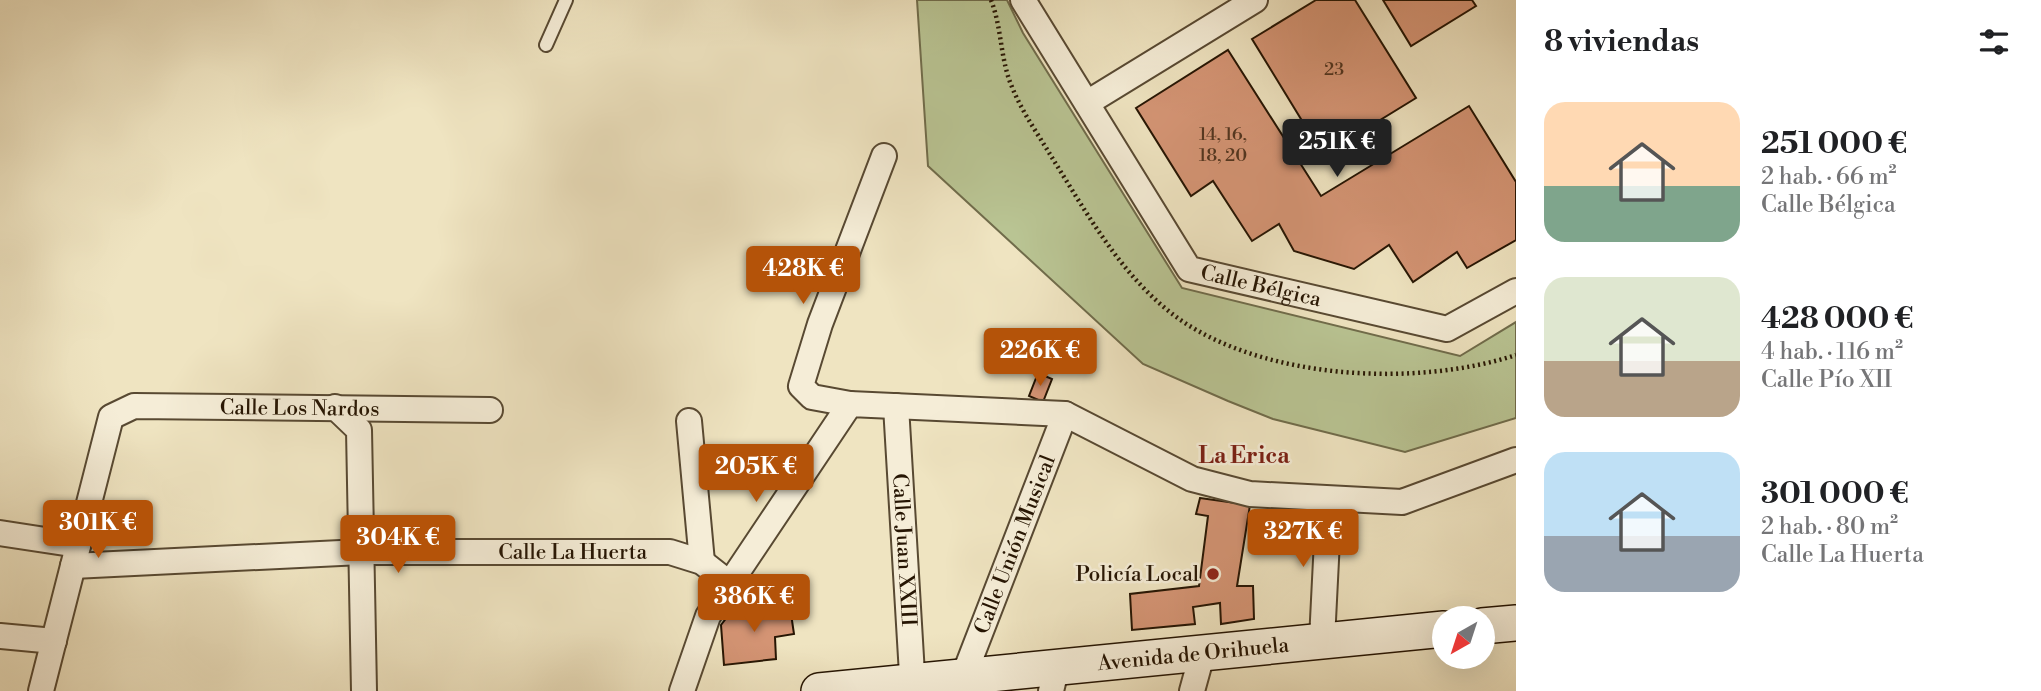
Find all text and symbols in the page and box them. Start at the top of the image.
text: 8 viviendas [1544,23,1699,61]
icon: filters [1975,23,2013,61]
house number: 23 [1324,58,1344,81]
pin: 251K € [1280,120,1394,179]
house number: 14, 16, 18, 20 [1199,123,1247,167]
text: 251 000 € [1761,125,1907,163]
text: 251K € [1299,128,1375,156]
icon: home [1600,130,1684,214]
text: 2 hab. · 66 m² [1761,163,1897,191]
text: Calle Bélgica [1761,191,1896,219]
pin: 428K € [746,246,860,306]
text: 428K € [762,255,844,283]
street label: Calle Bélgica [1198,260,1324,313]
text: 428 000 € [1761,300,1914,338]
icon: home [1600,305,1684,389]
pin: 226K € [983,328,1097,388]
text: 226K € [1000,337,1080,365]
text: 4 hab. · 116 m² [1761,338,1903,366]
text: Calle Pío XII [1761,366,1892,394]
street label: Calle Los Nardos [220,395,380,423]
district label: La Erica [1198,442,1290,470]
pin: 205K € [699,444,813,504]
street label: Calle Unión Musical [969,452,1062,638]
text: 205K € [715,453,797,481]
street label: Calle Juan XXIII [886,473,921,627]
text: 301 000 € [1761,475,1909,513]
icon: home [1600,480,1684,564]
pin: 301K € [41,500,155,560]
text: 301K € [59,509,137,537]
pin: 327K € [1246,510,1360,569]
text: 2 hab. · 80 m² [1761,513,1898,541]
pin: 304K € [341,516,455,575]
text: 327K € [1264,518,1342,546]
text: 304K € [356,524,440,552]
street label: Calle La Huerta [498,540,647,566]
text: Calle La Huerta [1761,541,1924,569]
place label: Policía Local [1075,562,1199,588]
marker: Policía Local [1205,566,1221,582]
pin: 386K € [697,574,811,634]
text: 386K € [714,583,794,611]
north arrow [1432,606,1494,668]
map controls [1432,606,1495,669]
street label: Avenida de Orihuela [1095,632,1291,677]

